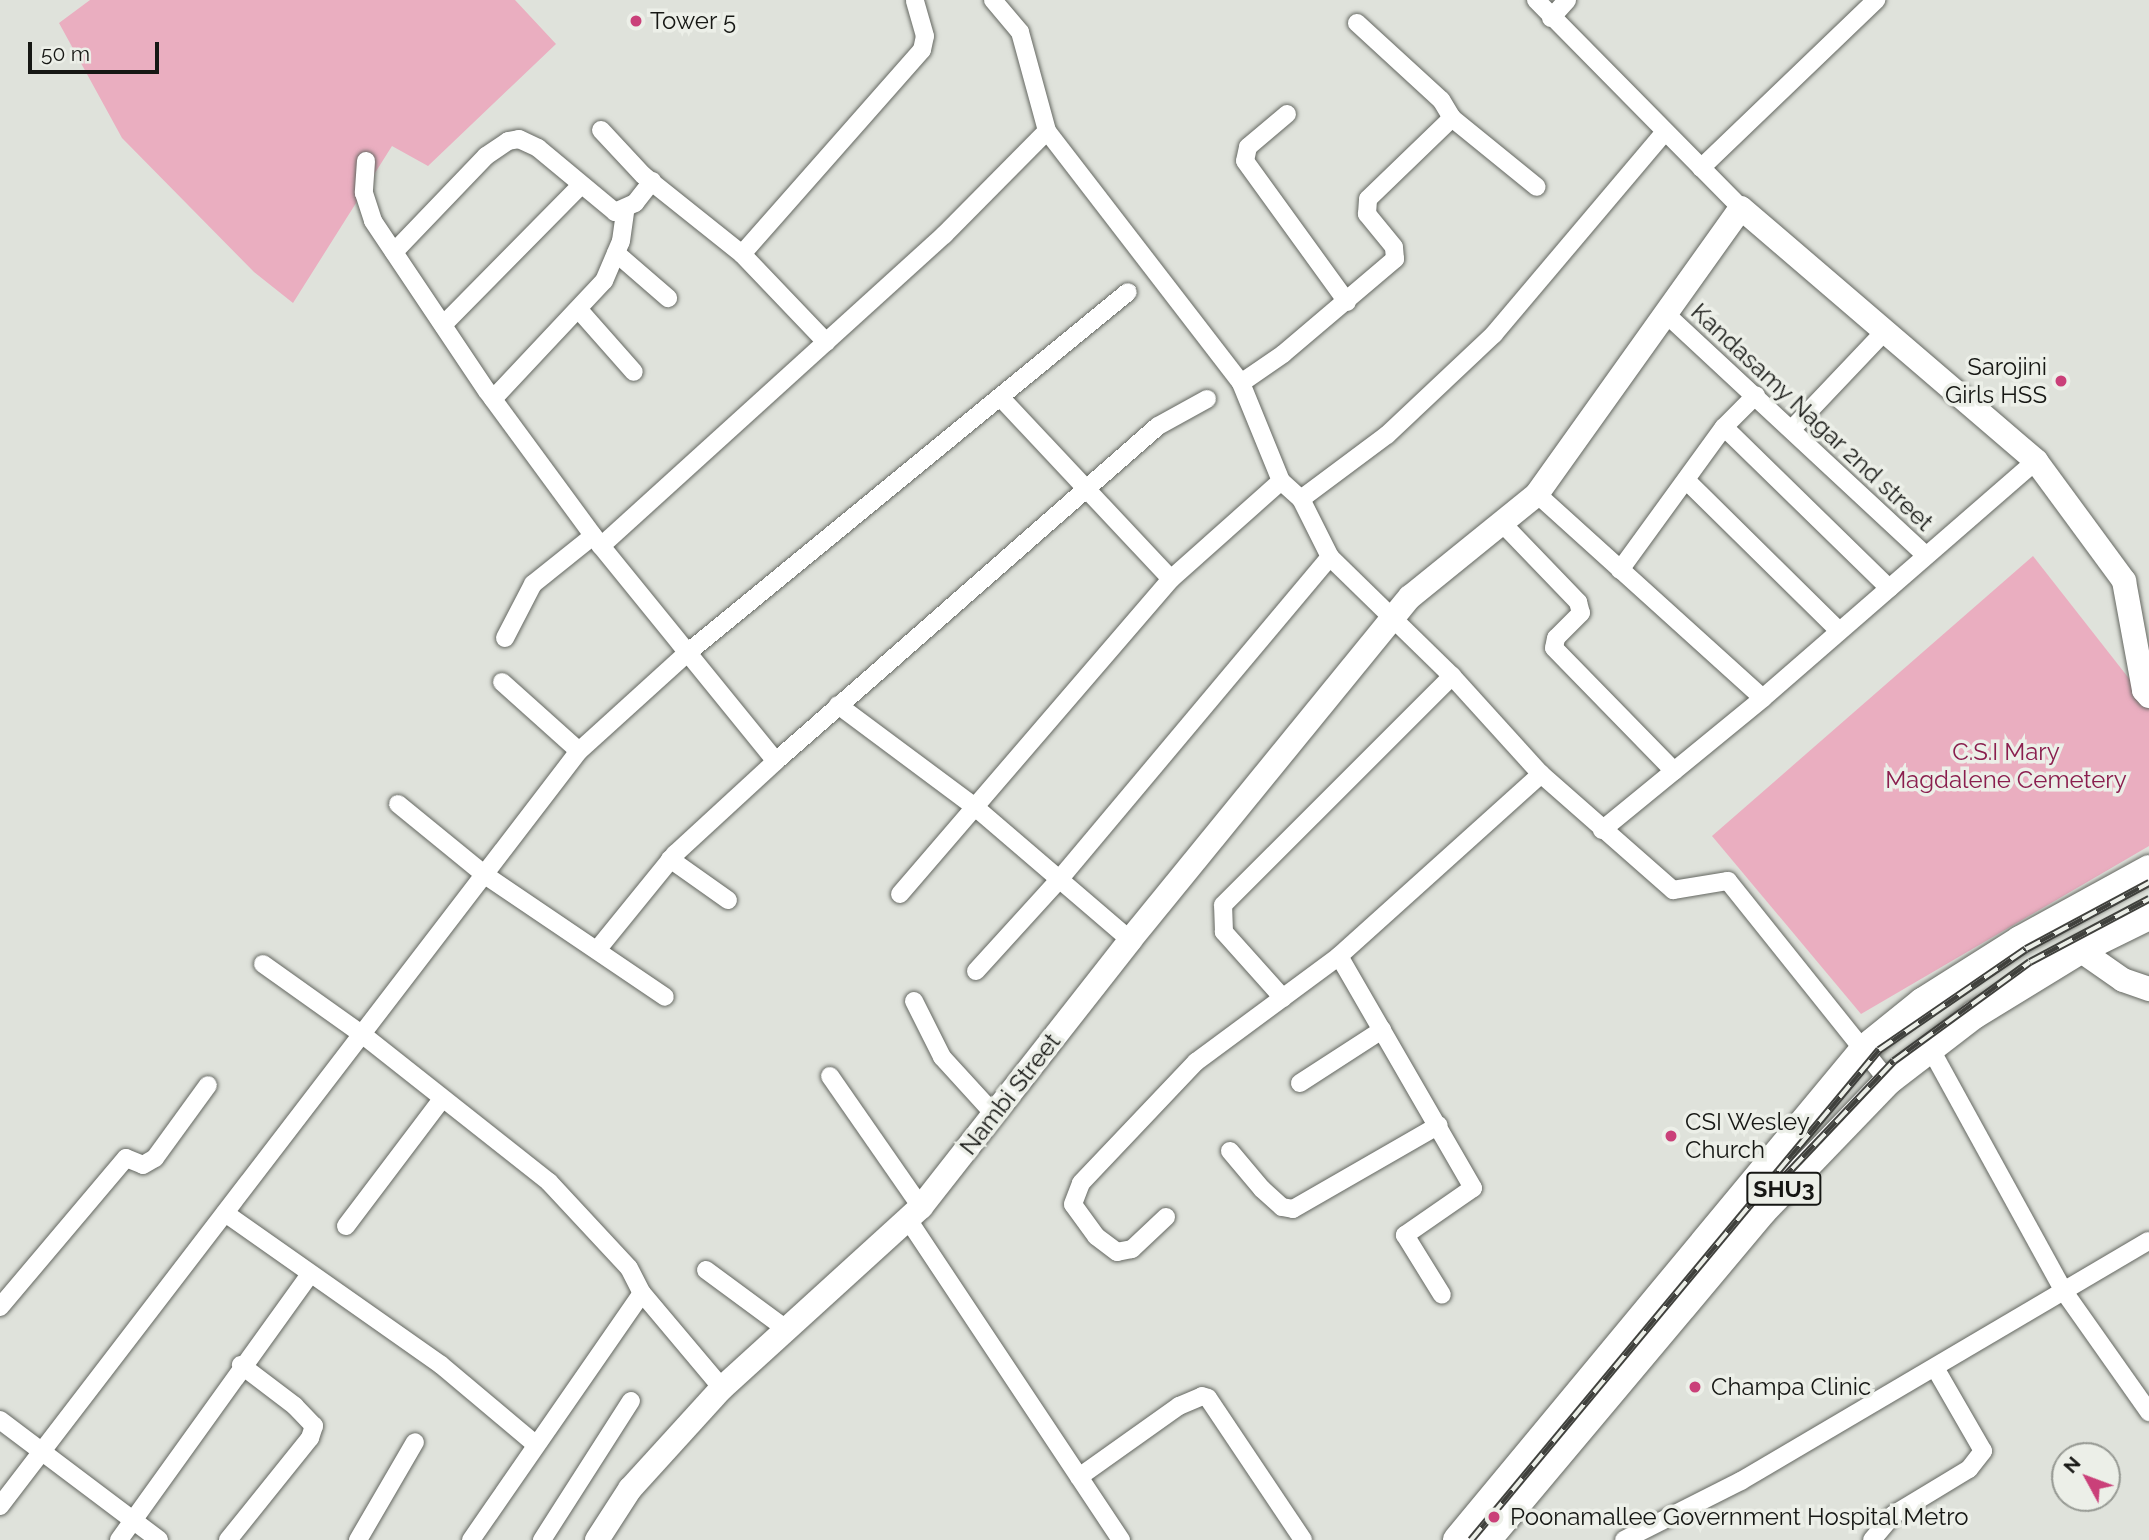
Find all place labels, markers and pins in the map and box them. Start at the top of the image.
place label: Tower 5 [650,7,737,35]
marker: Tower 5 [628,13,644,29]
place label: Sarojini Girls HSS [1945,353,2047,409]
marker: Sarojini Girls HSS [2053,373,2069,389]
place label: CSI Wesley Church [1685,1108,1811,1164]
marker: CSI Wesley Church [1663,1128,1679,1144]
place label: Champa Clinic [1711,1373,1871,1401]
marker: Champa Clinic [1685,1377,1705,1397]
place label: Poonamallee Government Hospital Metro [1510,1503,1969,1531]
marker: Poonamallee Government Hospital Metro [1484,1507,1504,1527]

